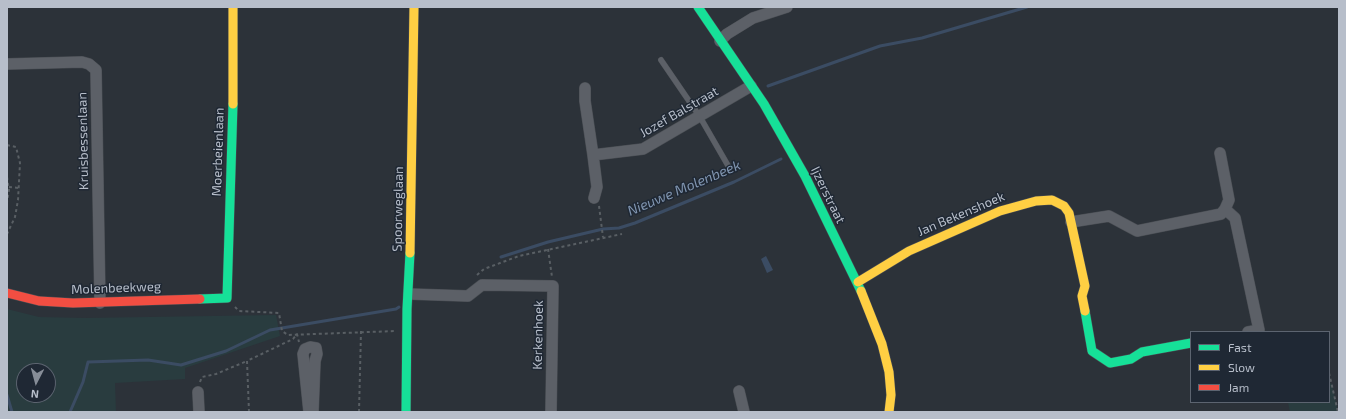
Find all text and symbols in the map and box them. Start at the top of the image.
street label: Jozef Balstraat [637,83,721,141]
street label: Kruisbessenlaan [74,92,92,190]
street label: Moerbeienlaan [209,107,227,197]
water label: Nieuwe Molenbeek [625,157,743,219]
street label: Ijzerstraat [808,164,848,226]
street label: Spoorweglaan [389,166,407,252]
street label: Jan Bekenshoek [915,189,1007,239]
street label: Molenbeekweg [71,279,161,297]
street label: Kerkenhoek [530,300,546,370]
legend [1190,331,1330,403]
text: Fast [1228,340,1251,354]
text: Slow [1228,360,1255,374]
north arrow [16,363,56,403]
text: Jam [1228,380,1249,394]
text: N [30,388,39,401]

